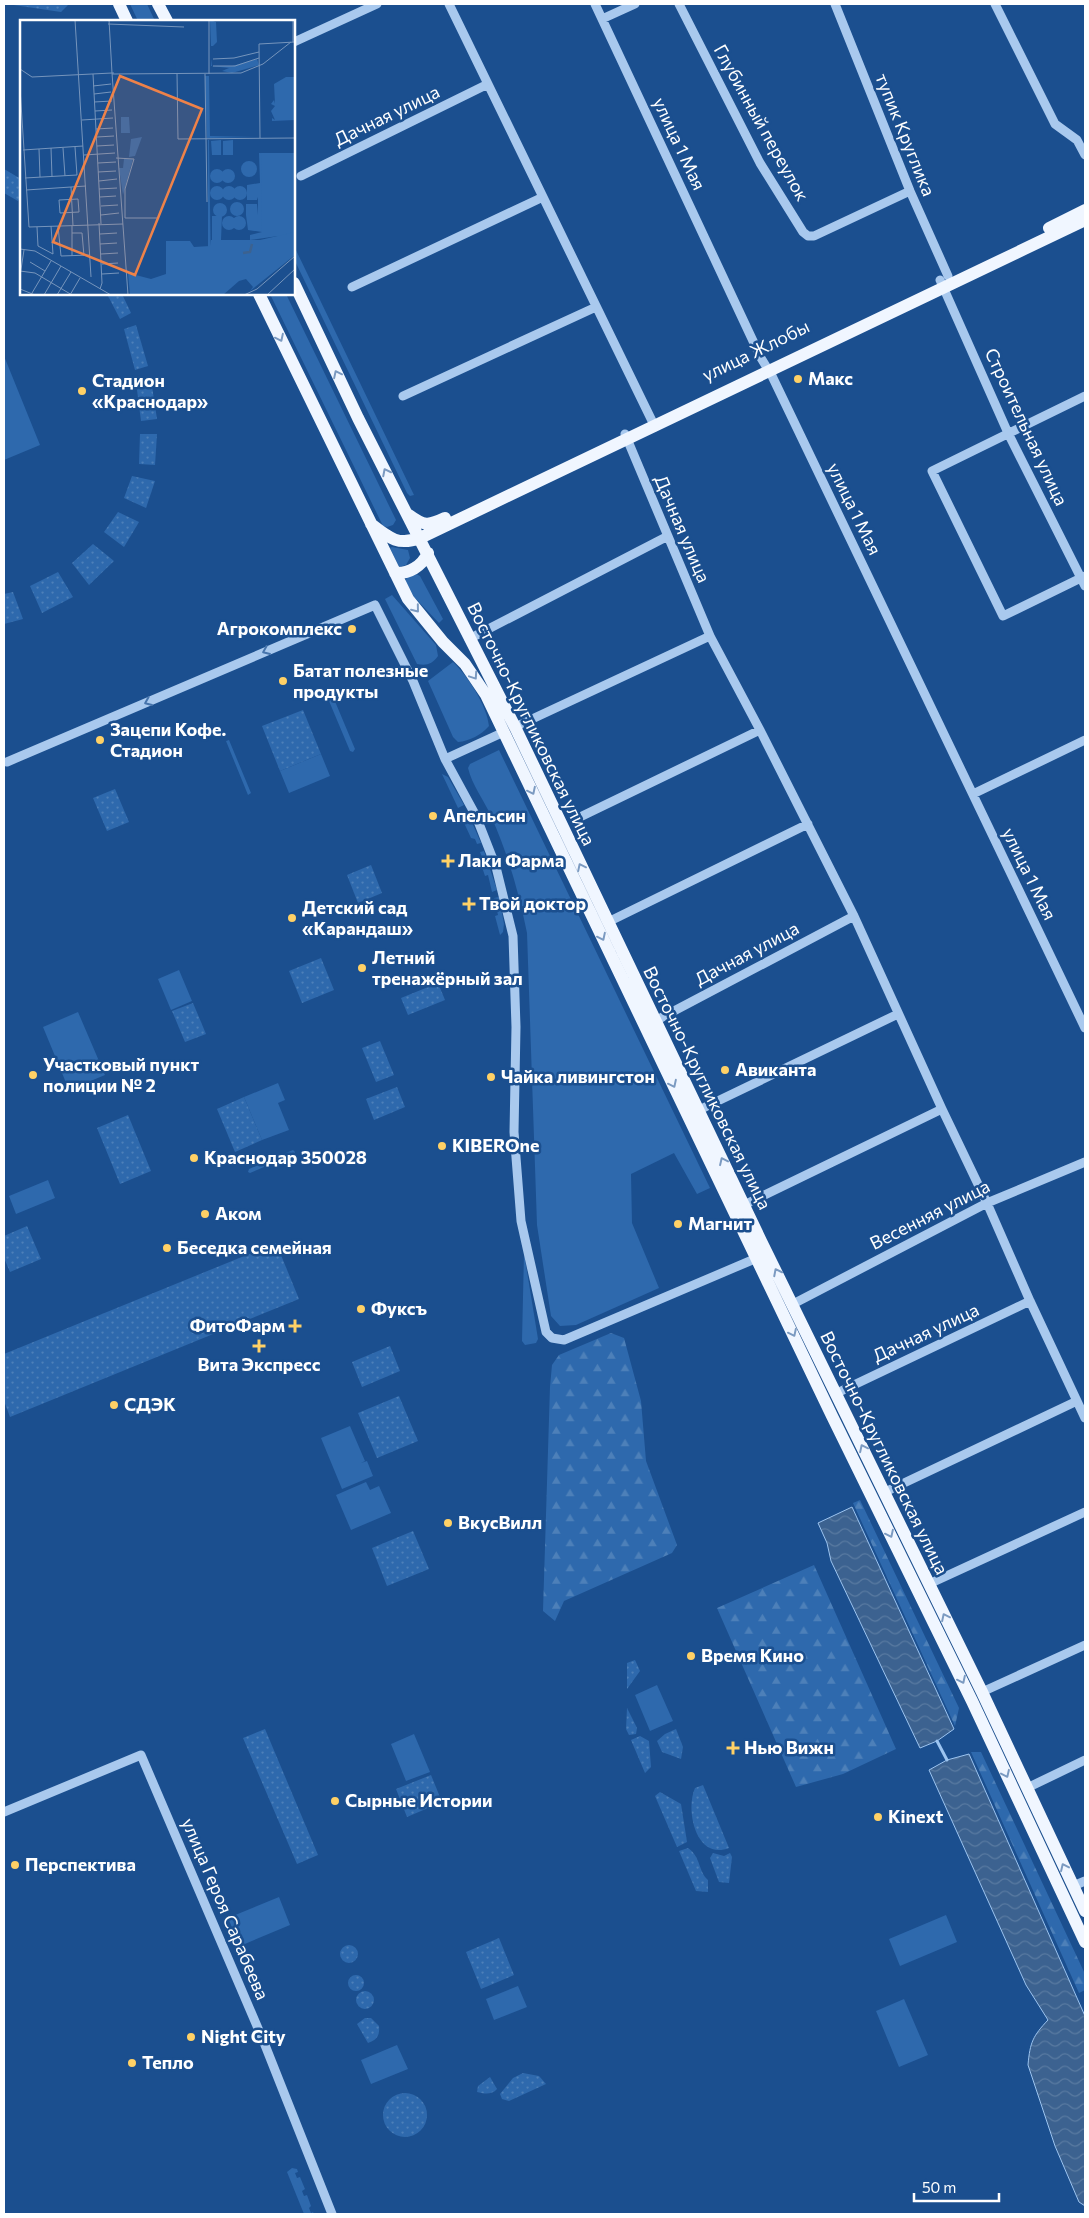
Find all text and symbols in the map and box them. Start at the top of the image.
inset map [20,20,295,295]
street label: Глубинный переулок [710,40,814,205]
street label: тупик Круглика [871,70,941,199]
street label: Дачная улица [330,80,443,150]
street label: улица 1 Мая [649,94,711,193]
street label: улица Жлобы [698,315,813,385]
one-way arrow [274,333,285,342]
street label: Строительная улица [981,344,1073,509]
place label: Макс [808,367,853,389]
place label: Стадион «Краснодар» [92,369,209,412]
one-way arrow [333,370,344,379]
marker: Макс [792,373,804,385]
marker: Стадион «Краснодар» [76,385,88,397]
street label: улица 1 Мая [823,459,887,558]
one-way arrow [382,469,392,478]
street label: Дачная улица [650,472,715,586]
street label: Восточно-Кругликовская улица [463,598,601,849]
one-way arrow [411,603,419,612]
place label: Агрокомплекс [217,617,342,639]
marker: Агрокомплекс [346,623,358,635]
one-way arrow [262,645,271,656]
place label: Батат полезные продукты [293,659,428,702]
one-way arrow [468,670,477,680]
marker: Батат полезные продукты [277,675,289,687]
one-way arrow [144,695,153,706]
place label: Зацепи Кофе. Стадион [110,718,226,761]
marker: Зацепи Кофе. Стадион [94,734,106,746]
one-way arrow [525,786,536,795]
place label: Апельсин [443,804,526,826]
marker: Апельсин [427,810,439,822]
street label: улица 1 Мая [998,824,1062,923]
place label: Лаки Фарма [458,849,564,871]
marker: Лаки Фарма [442,855,454,867]
one-way arrow [577,863,587,872]
place label: Твой доктор [479,892,586,914]
place label: Детский сад «Карандаш» [302,896,414,939]
marker: Твой доктор [463,898,475,910]
marker: Детский сад «Карандаш» [286,912,298,924]
street label: Дачная улица [691,916,802,990]
one-way arrow [596,932,606,941]
place label: Летний тренажёрный зал [372,946,523,989]
marker: Летний тренажёрный зал [356,962,368,974]
street label: Восточно-Кругликовская улица [639,962,777,1213]
place label: Участковый пункт полиции № 2 [43,1053,200,1096]
place label: Авиканта [735,1058,816,1080]
marker: Авиканта [719,1064,731,1076]
place label: Чайка ливингстон [501,1065,655,1087]
marker: Участковый пункт полиции № 2 [27,1069,39,1081]
marker: Чайка ливингстон [485,1071,497,1083]
one-way arrow [666,1078,676,1087]
place label: KIBEROne [452,1134,539,1156]
marker: KIBEROne [436,1140,448,1152]
place label: Краснодар 350028 [204,1146,367,1168]
marker: Краснодар 350028 [188,1152,200,1164]
one-way arrow [719,1157,729,1166]
street label: Весенняя улица [866,1174,993,1254]
place label: Аком [215,1202,262,1224]
marker: Аком [199,1208,211,1220]
place label: Магнит [688,1212,752,1234]
marker: Магнит [672,1218,684,1230]
place label: Беседка семейная [177,1236,332,1258]
marker: Беседка семейная [161,1242,173,1254]
one-way arrow [773,1268,783,1277]
place label: Фуксъ [371,1297,427,1319]
street label: Дачная улица [869,1298,982,1366]
marker: Фуксъ [355,1303,367,1315]
place label: ФитоФарм [190,1314,285,1336]
marker: ФитоФарм [289,1320,301,1332]
street label: Восточно-Кругликовская улица [816,1327,954,1578]
one-way arrow [786,1328,797,1337]
marker: Вита Экспресс [253,1340,265,1352]
place label: Вита Экспресс [198,1353,321,1375]
place label: СДЭК [124,1393,176,1415]
marker: СДЭК [108,1399,120,1411]
one-way arrow [859,1444,870,1453]
place label: ВкусВилл [458,1511,542,1533]
marker: ВкусВилл [442,1517,454,1529]
one-way arrow [884,1528,894,1537]
one-way arrow [941,1613,951,1622]
place label: Время Кино [701,1644,804,1666]
marker: Время Кино [685,1650,697,1662]
one-way arrow [956,1674,966,1683]
place label: Нью Вижн [744,1736,834,1758]
marker: Нью Вижн [726,1741,740,1755]
one-way arrow [1000,1769,1010,1778]
place label: Сырные Истории [345,1789,493,1811]
marker: Сырные Истории [329,1795,341,1807]
place label: Kinext [888,1805,944,1827]
marker: Kinext [872,1811,884,1823]
street label: улица Героя Сарабеева [178,1814,274,2003]
place label: Перспектива [25,1853,136,1875]
marker: Перспектива [9,1859,21,1871]
one-way arrow [1060,1863,1071,1872]
place label: Night City [201,2025,286,2047]
marker: Night City [185,2031,197,2043]
place label: Тепло [142,2051,194,2073]
marker: Тепло [126,2057,138,2069]
scale bar [914,2170,999,2202]
text: 50 m [922,2178,956,2196]

